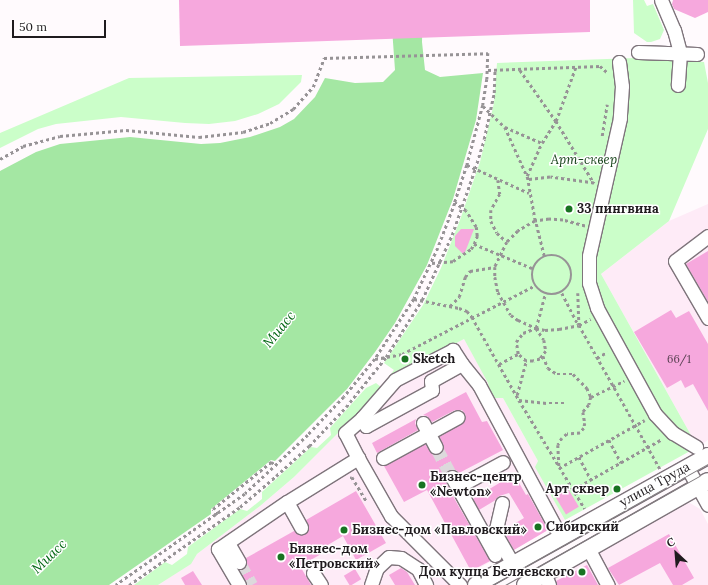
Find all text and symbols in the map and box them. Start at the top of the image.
scale bar [14,12,108,38]
text: 50 m [19,19,47,34]
park label: Арт-сквер [551,152,617,168]
place label: 33 пингвина [577,201,659,217]
marker: 33 пингвина [564,204,574,214]
water label: Миасс [259,307,299,351]
place label: Sketch [413,351,455,367]
house number: 66/1 [667,352,691,366]
marker: Sketch [400,354,410,364]
street label: улица Труда [617,459,693,511]
place label: Бизнес-центр «Newton» [430,470,522,501]
marker: Бизнес-центр «Newton» [417,480,427,490]
place label: Арт сквер [545,481,609,497]
marker: Арт сквер [612,484,622,494]
place label: Сибирский [546,519,619,535]
place label: Бизнес-дом «Павловский» [352,522,527,538]
marker: Сибирский [533,522,543,532]
marker: Бизнес-дом «Павловский» [339,525,349,535]
north arrow [656,533,696,573]
text: С [664,534,677,550]
water label: Миасс [28,535,70,577]
place label: Бизнес-дом «Петровский» [289,542,380,573]
marker: Бизнес-дом «Петровский» [276,552,286,562]
place label: Дом купца Беляевского [419,564,574,580]
marker: Дом купца Беляевского [577,567,587,577]

